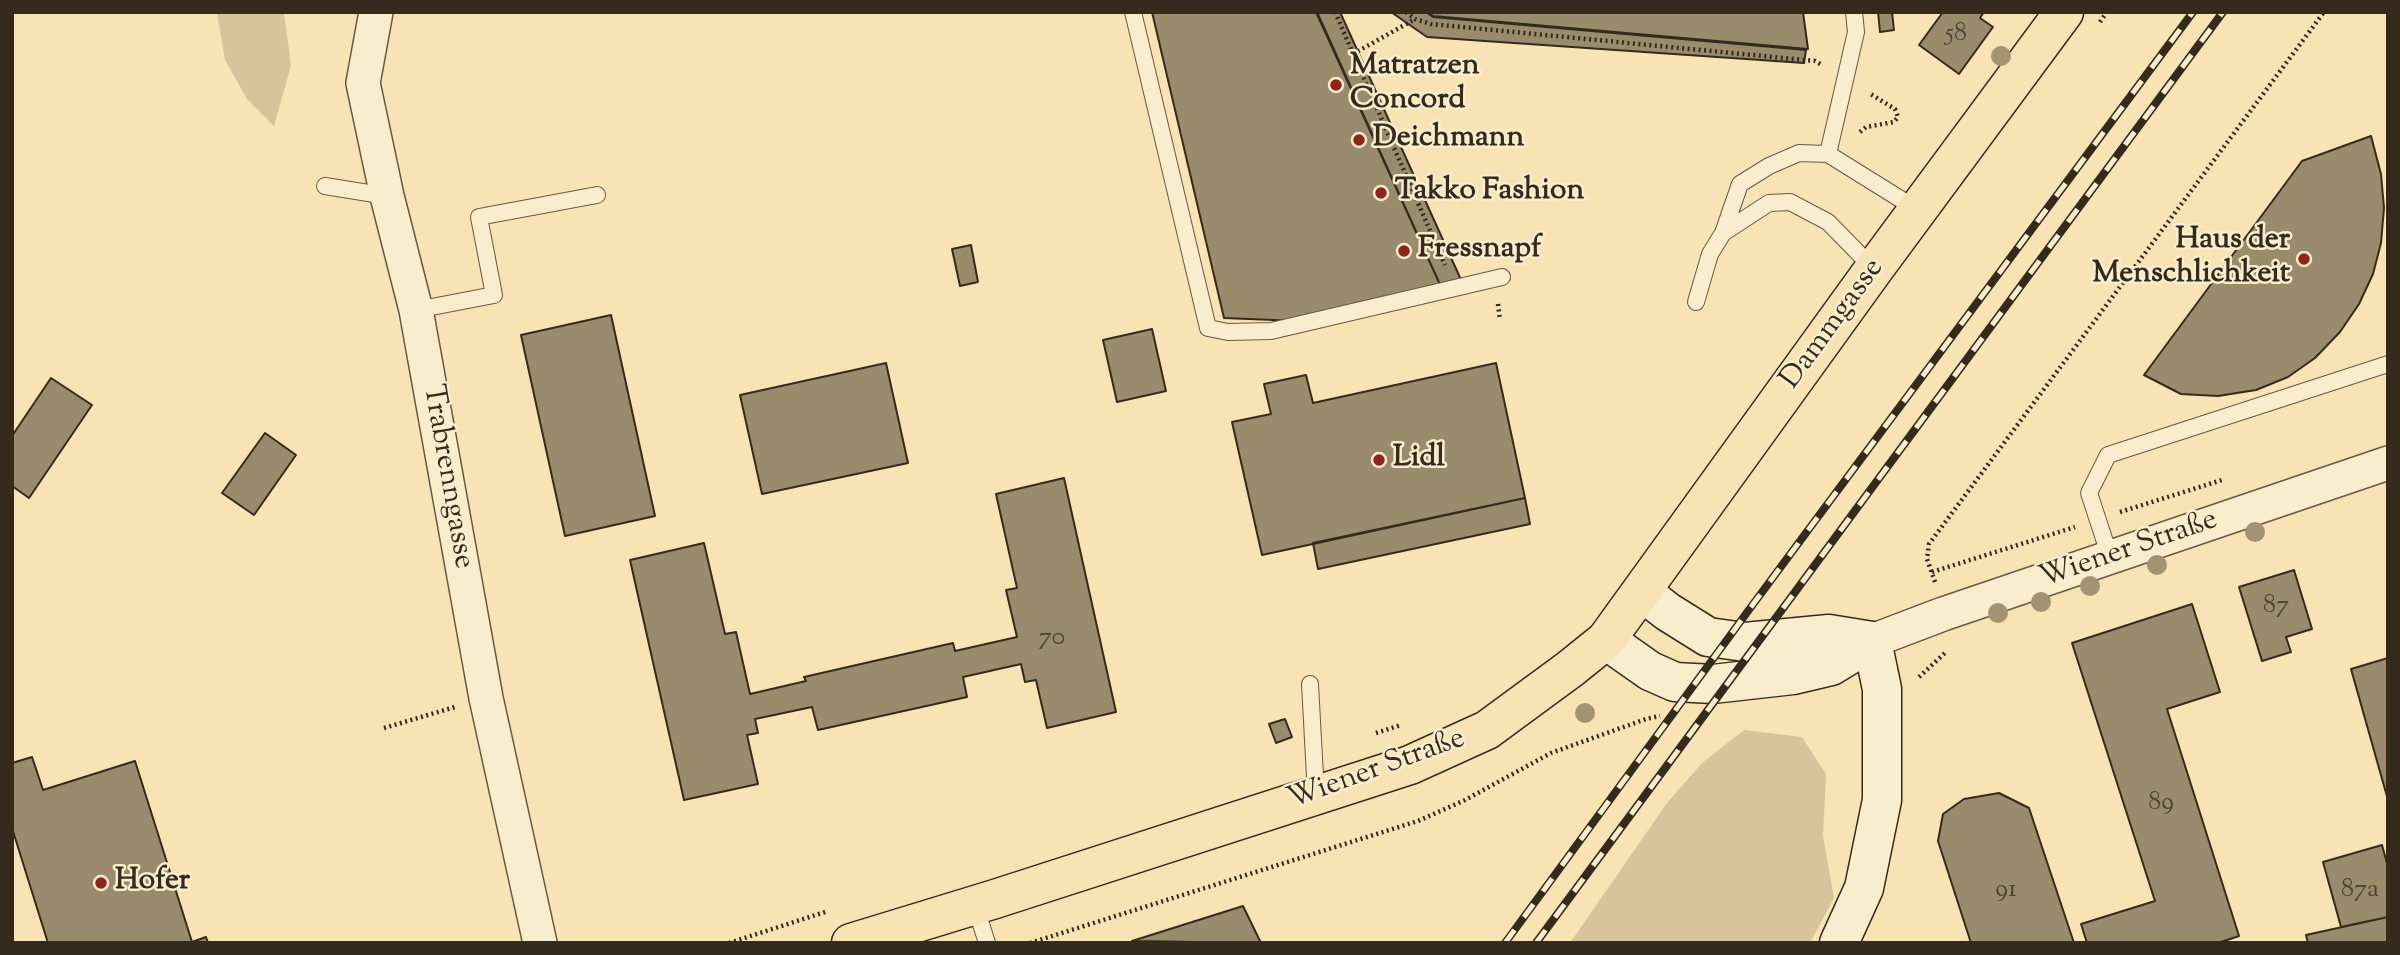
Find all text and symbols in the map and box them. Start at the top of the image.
house number: 58 [1945,20,1967,52]
place label: Matratzen Concord [1350,50,1479,120]
marker: Matratzen Concord [1328,77,1344,93]
place label: Deichmann [1373,122,1524,158]
marker: Deichmann [1351,132,1367,148]
place label: Takko Fashion [1395,175,1584,211]
marker: Takko Fashion [1373,185,1389,201]
place label: Haus der Menschlichkeit [2092,224,2290,294]
place label: Fressnapf [1418,233,1541,269]
marker: Fressnapf [1396,243,1412,259]
marker: Haus der Menschlichkeit [2296,251,2312,267]
street label: Dammgasse [1774,253,1894,397]
street label: Trabrenngasse [412,382,480,572]
place label: Lidl [1393,442,1445,478]
marker: Lidl [1371,452,1387,468]
street label: Wiener Straße [2035,504,2223,598]
house number: 87 [2263,592,2289,624]
house number: 70 [1039,624,1065,656]
street label: Wiener Straße [1283,722,1471,820]
house number: 89 [2148,789,2174,821]
place label: Hofer [115,865,190,901]
marker: Hofer [93,875,109,891]
house number: 91 [1995,876,2017,908]
house number: 87a [2341,876,2379,908]

